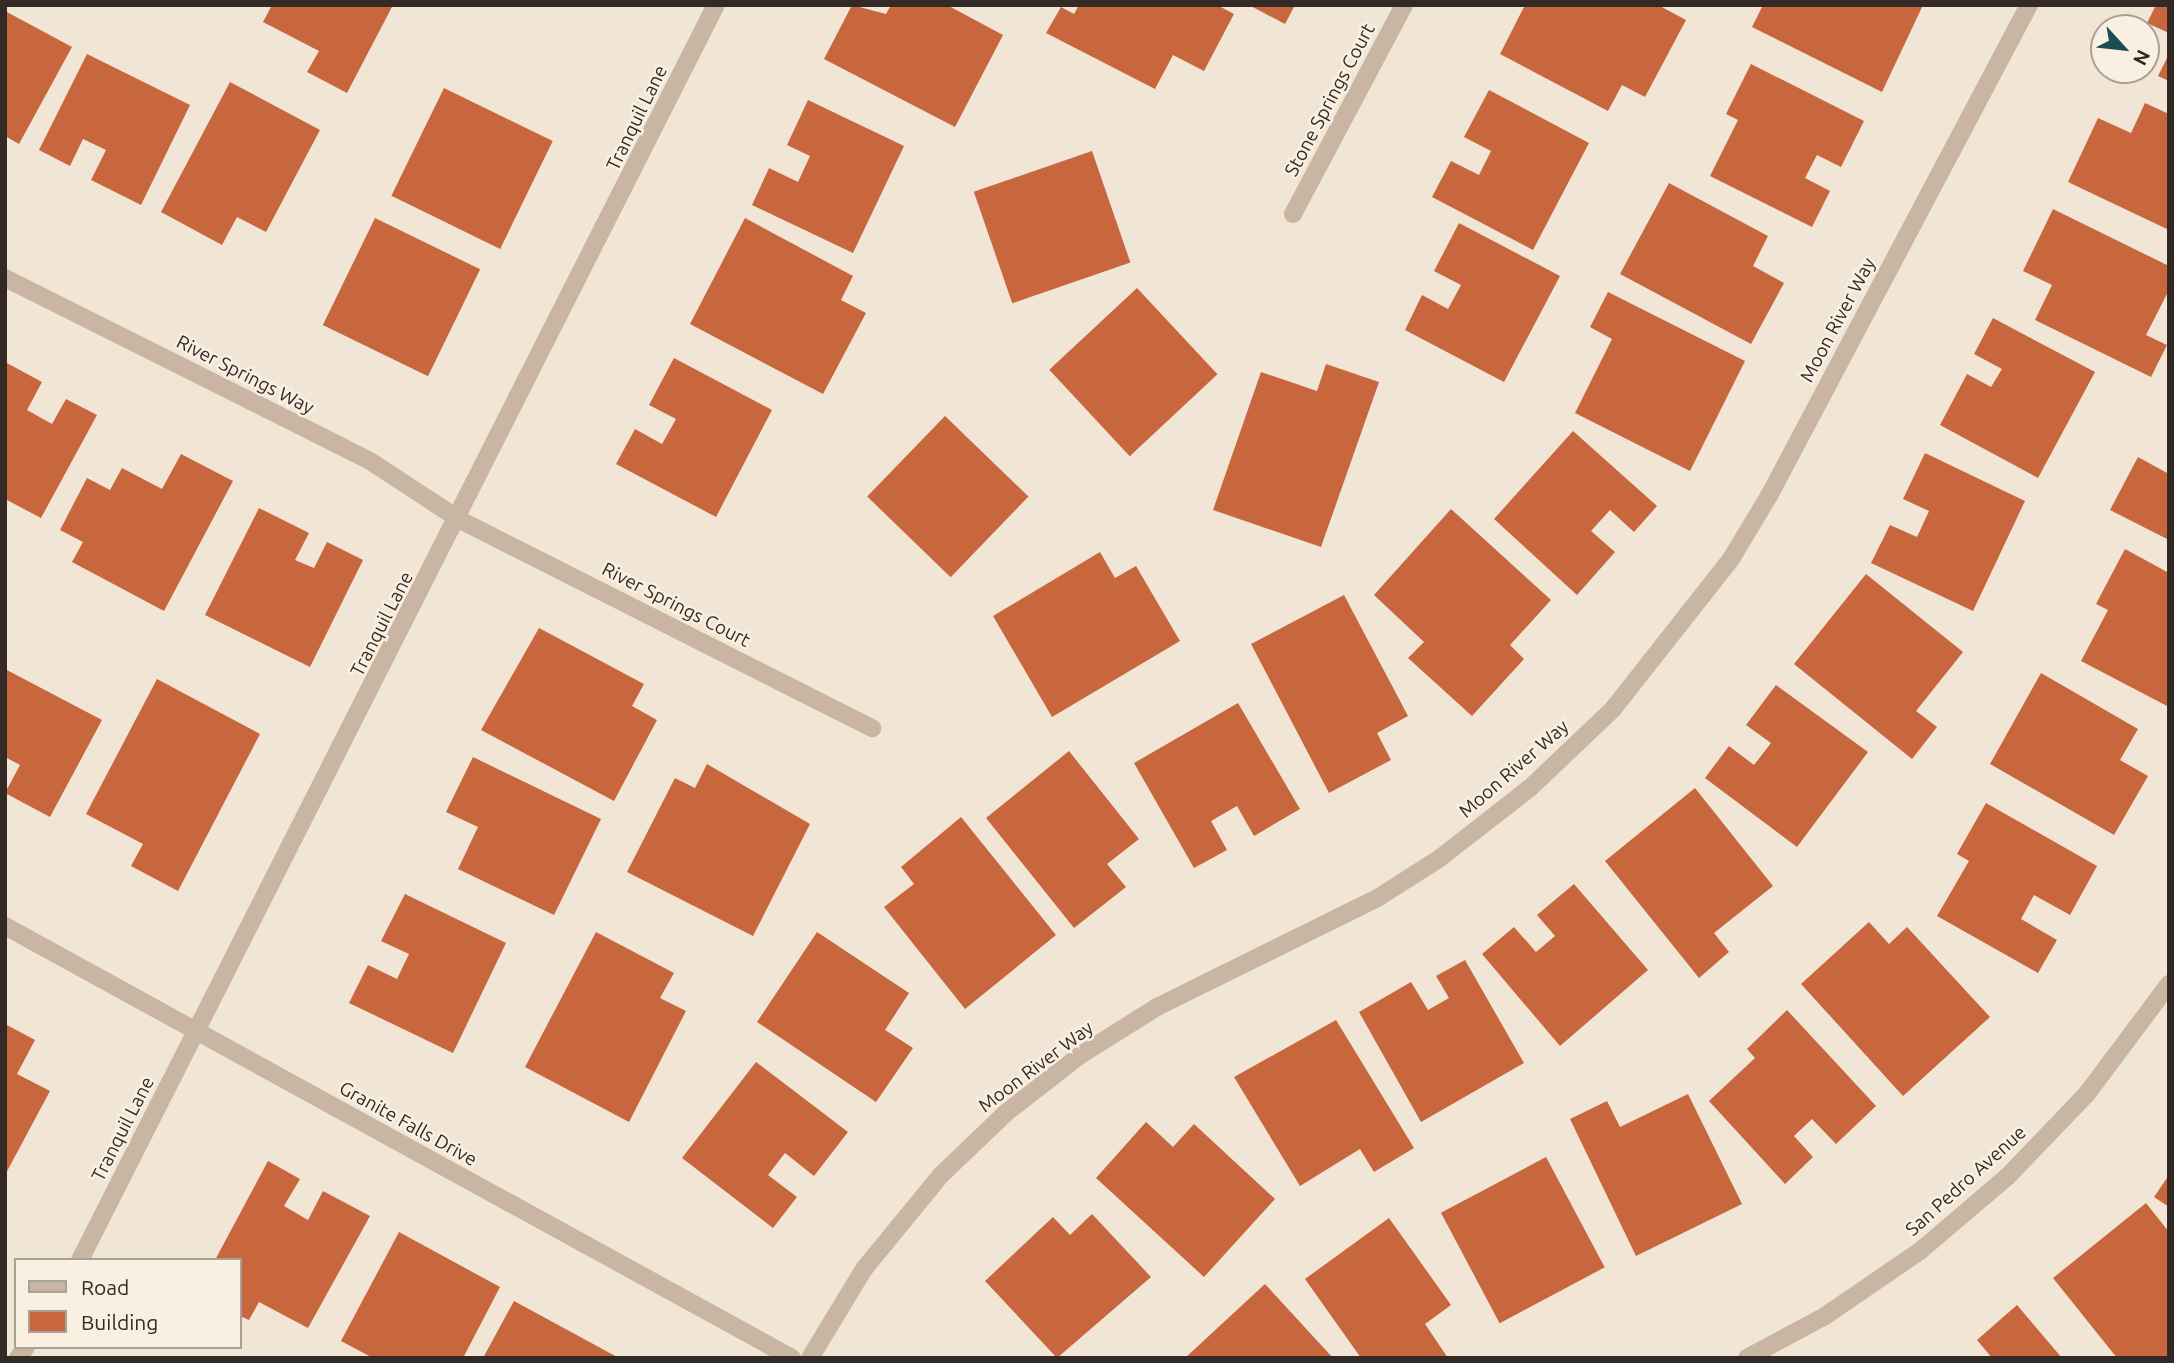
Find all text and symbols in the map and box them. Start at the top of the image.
north arrow [2090,14,2160,84]
street label: Stone Springs Court [1280,20,1380,180]
text: N [2129,46,2155,69]
street label: Tranquil Lane [602,62,672,174]
street label: Moon River Way [1796,254,1880,386]
street label: River Springs Way [173,331,317,419]
street label: River Springs Court [598,558,754,652]
street label: Tranquil Lane [346,568,418,680]
street label: Moon River Way [1455,715,1573,823]
street label: Moon River Way [974,1016,1098,1118]
street label: Tranquil Lane [87,1073,159,1185]
street label: Granite Falls Drive [335,1077,481,1171]
street label: San Pedro Avenue [1901,1121,2031,1241]
legend [14,1258,242,1349]
text: Road [81,1275,129,1299]
text: Building [81,1310,158,1334]

